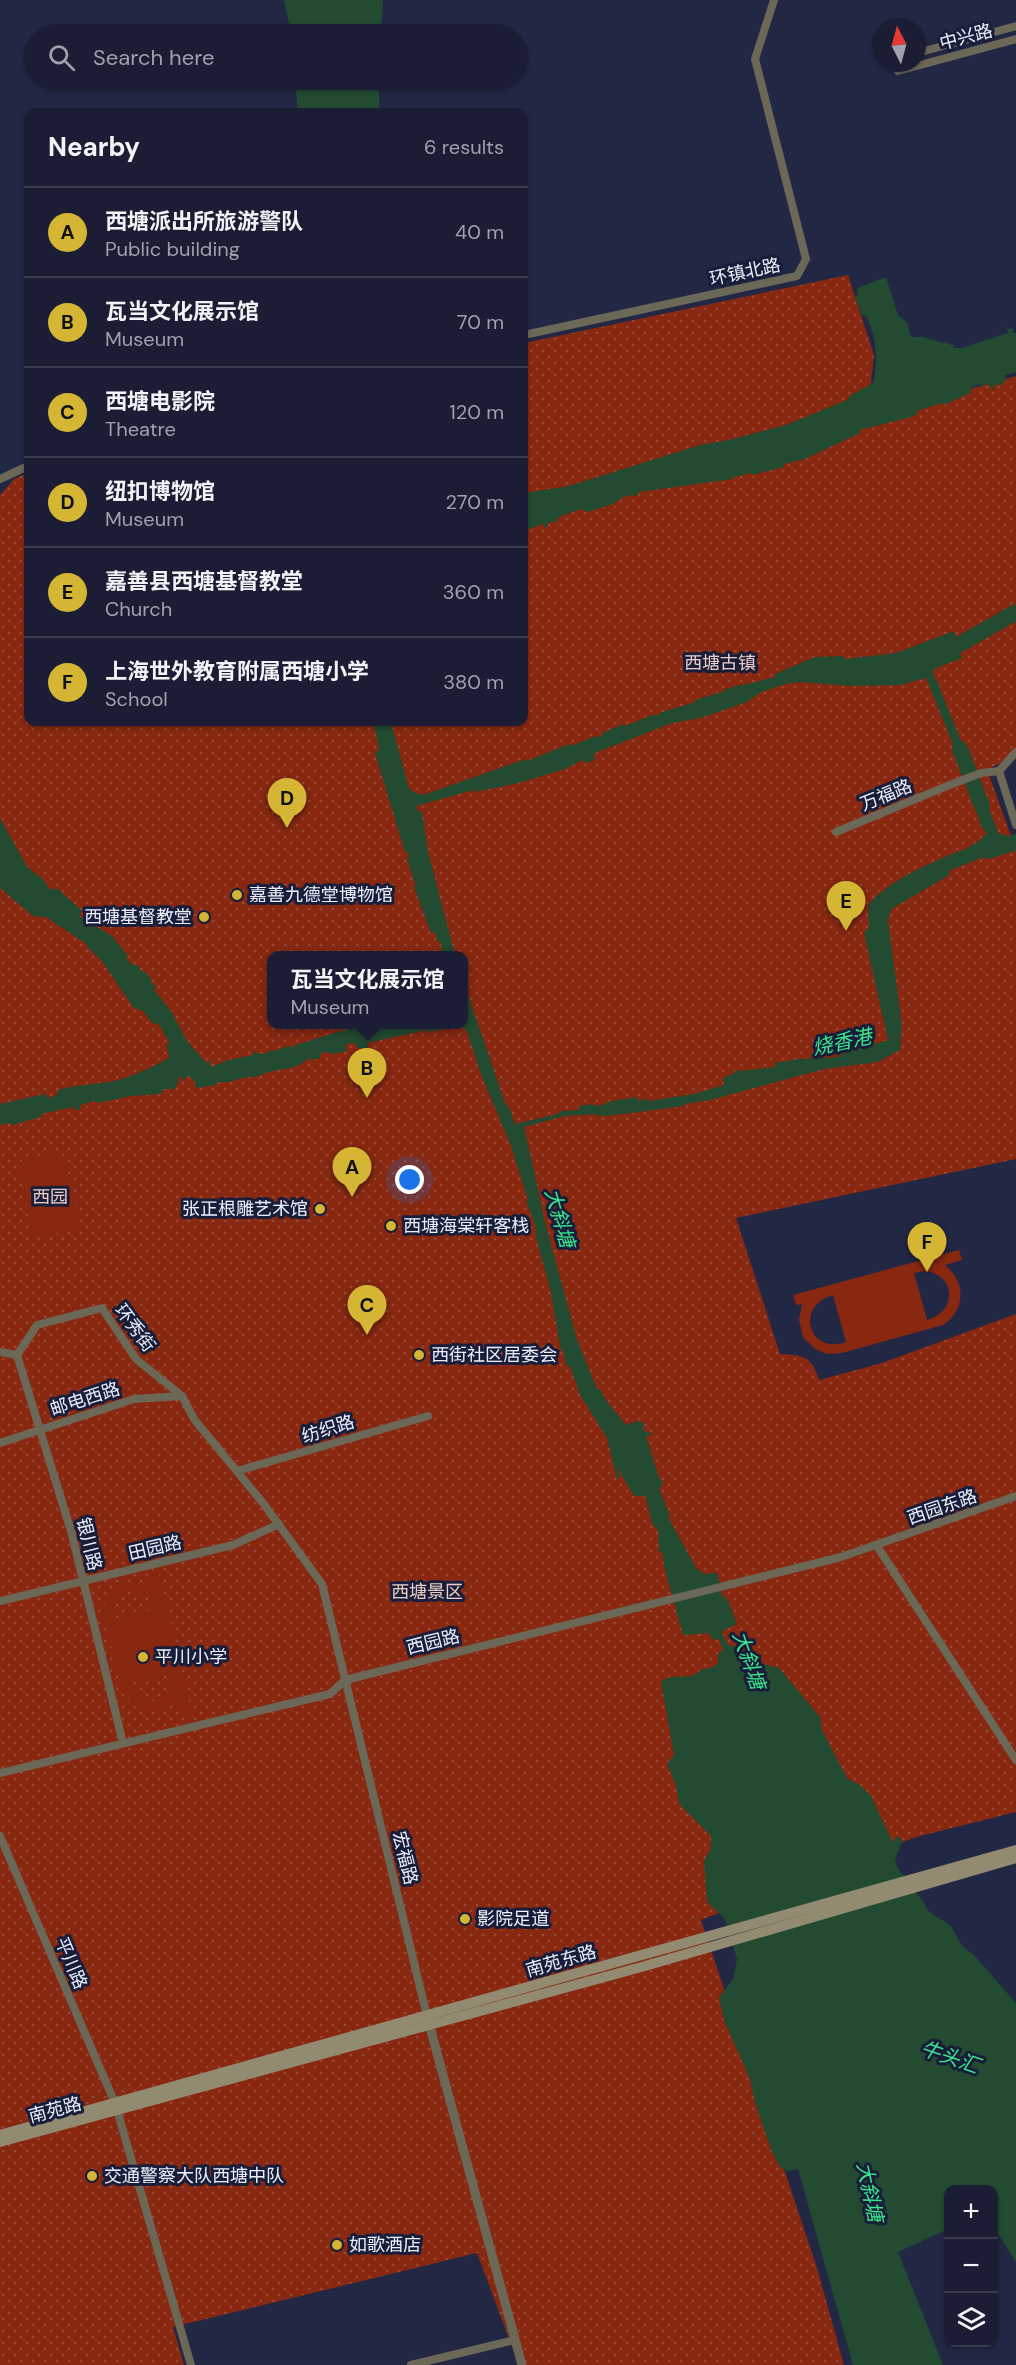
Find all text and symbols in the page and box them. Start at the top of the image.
north arrow [872,18,926,72]
street label: 中兴路 [937,18,995,56]
search box [24,24,528,90]
icon: search [45,41,78,74]
text: Search here [93,43,214,72]
text: Nearby [48,130,140,164]
text: 6 results [424,134,504,160]
text: 西塘派出所旅游警队 [105,207,303,236]
text: A [60,219,75,245]
text: 40 m [455,219,504,245]
text: Public building [105,236,240,262]
street label: 环镇北路 [707,253,783,291]
text: 瓦当文化展示馆 [105,297,259,326]
text: B [61,309,74,335]
text: 70 m [457,309,504,335]
text: Museum [105,326,184,352]
text: 西塘电影院 [105,387,215,416]
text: C [60,399,75,425]
text: 120 m [450,399,504,425]
text: Theatre [105,416,176,442]
text: 纽扣博物馆 [105,477,215,506]
text: D [60,489,75,515]
text: 270 m [446,489,504,515]
text: Museum [105,506,184,532]
text: 嘉善县西塘基督教堂 [105,567,303,596]
text: E [62,579,73,605]
text: 360 m [443,579,504,605]
text: Church [105,596,172,622]
park label: 西塘古镇 [684,651,756,675]
text: 上海世外教育附属西塘小学 [105,657,369,686]
text: F [62,669,73,695]
text: 380 m [443,669,504,695]
text: School [105,686,168,712]
street label: 万福路 [856,774,916,816]
pin: D [268,778,306,828]
pin: E [826,882,866,931]
place label: 嘉善九德堂博物馆 [249,883,393,907]
marker: 嘉善九德堂博物馆 [230,888,244,902]
place label: 西塘基督教堂 [84,905,192,929]
marker: 西塘基督教堂 [197,910,211,924]
popup [267,951,468,1029]
text: 瓦当文化展示馆 [290,965,445,994]
text: Museum [290,994,369,1020]
water label: 烧香港 [810,1022,877,1061]
pin: B [348,1048,386,1098]
pin: A [332,1148,372,1197]
your location [395,1165,424,1194]
park label: 西园 [32,1185,68,1209]
water label: 大斜塘 [539,1186,582,1253]
place label: 张正根雕艺术馆 [182,1197,308,1221]
marker: 张正根雕艺术馆 [313,1202,327,1216]
place label: 西塘海棠轩客栈 [403,1214,529,1238]
marker: 西塘海棠轩客栈 [384,1219,398,1233]
pin: F [908,1222,946,1272]
pin: C [348,1286,386,1335]
street label: 环秀街 [109,1299,161,1357]
place label: 西街社区居委会 [431,1343,557,1367]
marker: 西街社区居委会 [412,1348,426,1362]
street label: 邮电西路 [47,1376,123,1422]
street label: 纺织路 [299,1410,357,1448]
street label: 西园东路 [904,1484,980,1530]
street label: 银川路 [71,1515,107,1573]
street label: 田园路 [126,1530,184,1566]
park label: 西塘景区 [391,1580,463,1604]
street label: 西园路 [404,1624,462,1660]
water label: 大斜塘 [727,1627,772,1695]
place label: 平川小学 [155,1645,227,1669]
marker: 平川小学 [136,1650,150,1664]
street label: 宏福路 [387,1829,423,1887]
place label: 影院足道 [477,1907,549,1931]
marker: 影院足道 [458,1912,472,1926]
street label: 平川路 [49,1933,93,1993]
street label: 南苑东路 [523,1940,599,1982]
water label: 牛头汇 [917,2035,985,2080]
street label: 南苑路 [26,2091,84,2129]
water label: 大斜塘 [851,2160,890,2227]
place label: 交通警察大队西塘中队 [104,2164,284,2188]
marker: 交通警察大队西塘中队 [85,2169,99,2183]
map controls [944,2185,998,2347]
button: + [944,2185,998,2239]
place label: 如歌酒店 [349,2233,421,2257]
marker: 如歌酒店 [330,2238,344,2252]
button: − [944,2239,998,2293]
button: layers [944,2293,998,2347]

